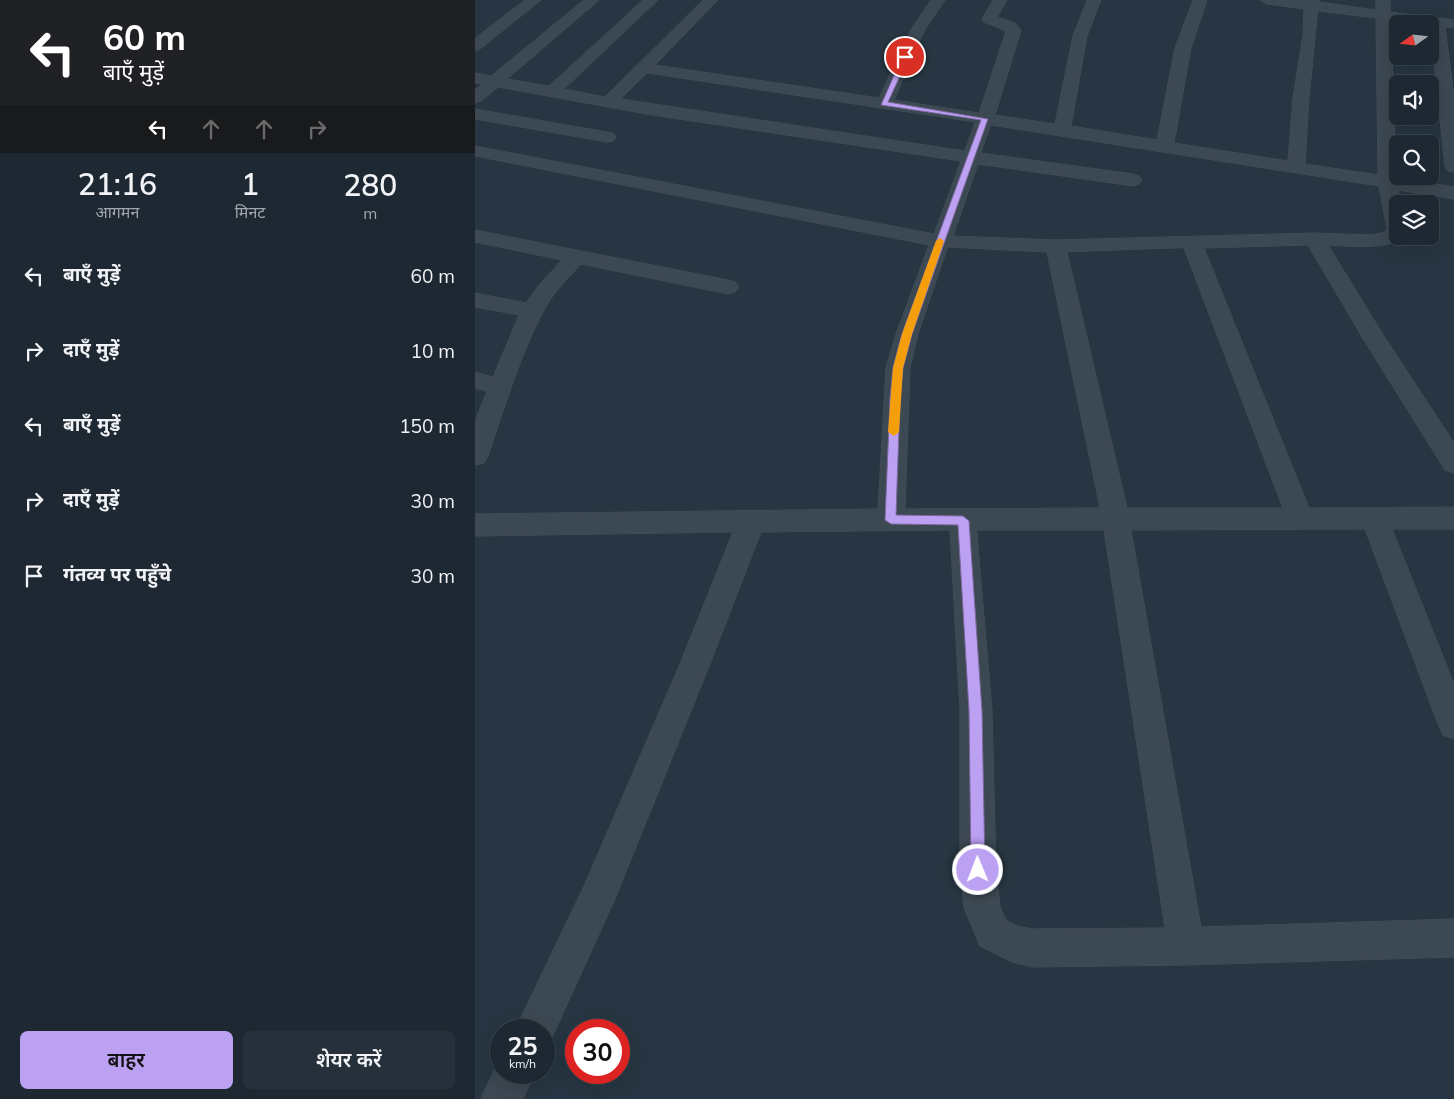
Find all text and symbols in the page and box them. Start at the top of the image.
text: 60 m [103,15,186,59]
north arrow [1389,15,1439,65]
map controls [1389,15,1439,245]
icon: left [20,20,85,85]
pin [884,36,926,78]
icon: arrive [891,43,919,71]
text: बाएँ मुड़ें [103,58,164,86]
button: sound [1389,75,1439,125]
icon: left [144,115,172,143]
icon: ahead [197,115,225,143]
icon: ahead [250,115,278,143]
icon: right [303,115,331,143]
button: search [1389,135,1439,185]
text: 21:16 [78,165,157,203]
text: 1 [241,165,259,203]
text: 280 [343,166,397,204]
button: layers [1389,195,1439,245]
text: आगमन [95,202,139,222]
text: मिनट [235,202,265,222]
text: m [363,203,377,223]
icon: left [20,262,48,290]
text: बाएँ मुड़ें [63,262,120,286]
text: 60 m [411,264,455,288]
icon: right [20,337,48,365]
text: दाएँ मुड़ें [63,337,119,361]
text: 10 m [411,339,455,363]
icon: left [20,412,48,440]
text: बाएँ मुड़ें [63,412,120,436]
text: 150 m [399,414,455,438]
icon: right [20,487,48,515]
text: दाएँ मुड़ें [63,487,119,511]
text: 30 m [411,489,455,513]
icon: arrive [20,562,48,590]
text: गंतव्य पर पहुँचे [63,562,171,586]
text: 30 m [411,564,455,588]
position arrow [951,843,1003,895]
speed limit sign: 30 [565,1019,630,1084]
text: 25 [507,1030,538,1061]
button: बाहर [20,1031,233,1089]
button: शेयर करें [243,1031,455,1089]
text: km/h [509,1056,536,1071]

